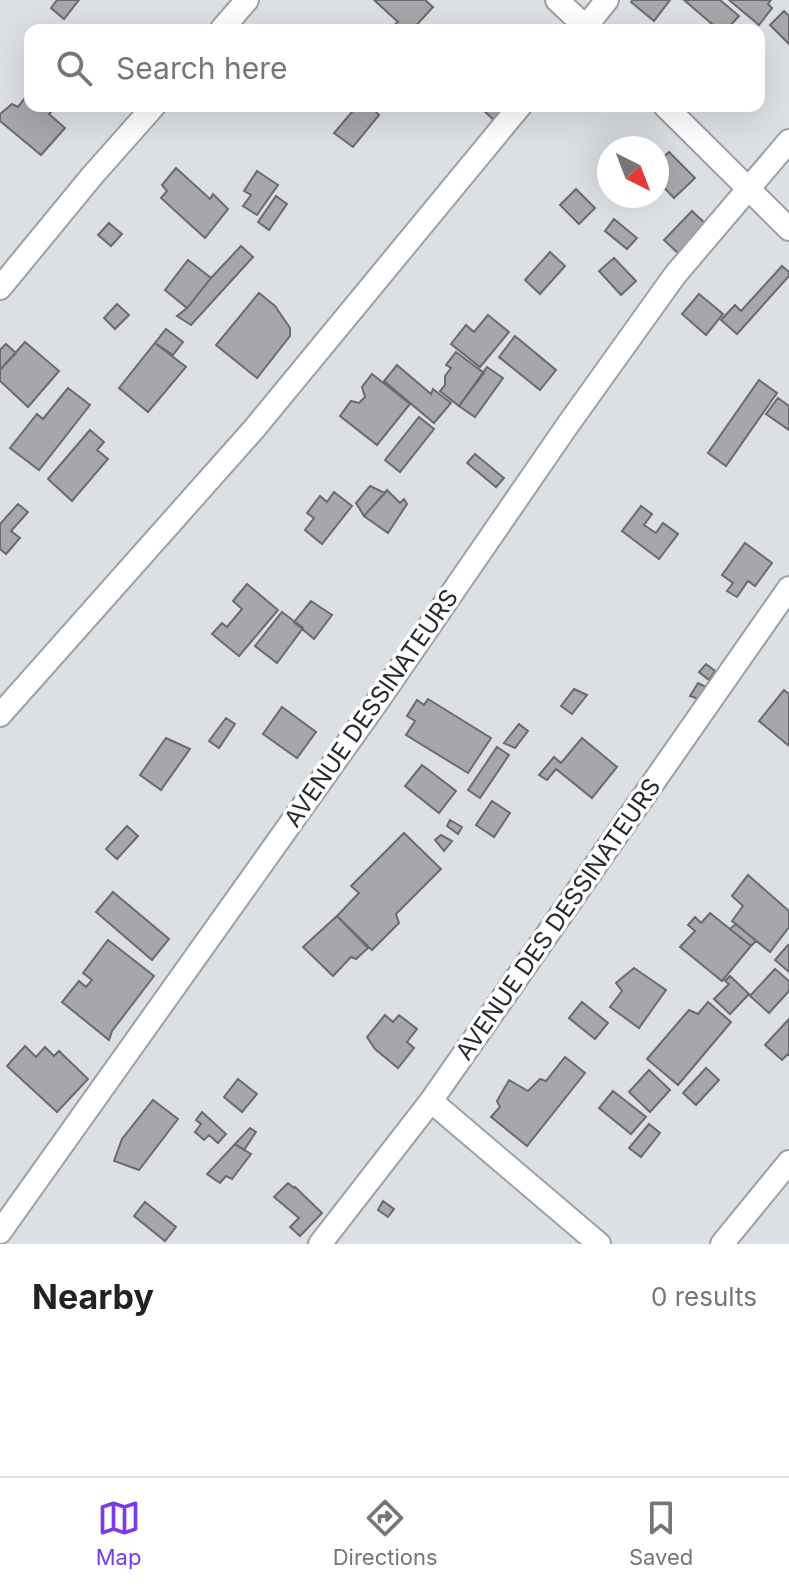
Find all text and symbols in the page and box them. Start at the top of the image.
search box [24,24,765,112]
icon: search [52,46,96,90]
text: Search here [116,50,288,86]
north arrow [597,136,669,208]
street label: AVENUE DESSINATEURS [278,584,464,832]
street label: AVENUE DES DESSINATEURS [449,773,667,1065]
text: Nearby [32,1276,154,1317]
text: 0 results [651,1281,757,1312]
tab: Map [96,1496,141,1570]
tab: Directions [333,1496,438,1570]
tab: Saved [629,1496,693,1570]

